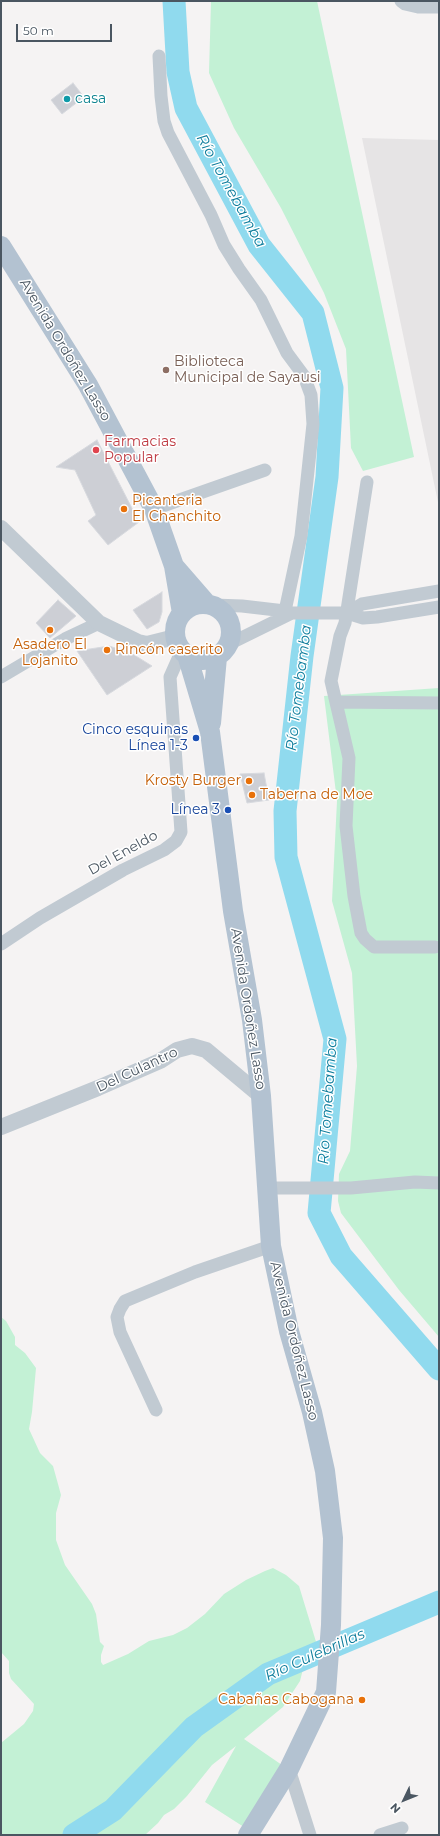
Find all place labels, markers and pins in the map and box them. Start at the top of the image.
place label: casa [75,91,106,107]
marker: casa [62,94,72,104]
place label: Biblioteca Municipal de Sayausi [174,354,320,386]
marker: Biblioteca Municipal de Sayausi [161,365,171,375]
place label: Farmacias Popular [104,434,176,466]
marker: Farmacias Popular [91,445,101,455]
place label: Picanteria El Chanchito [132,493,221,526]
marker: Picanteria El Chanchito [119,504,129,514]
marker: Asadero El Lojanito [45,625,55,635]
place label: Asadero El Lojanito [13,637,87,670]
place label: Rincón caserito [115,642,223,658]
marker: Rincón caserito [102,645,112,655]
place label: Cinco esquinas Línea 1-3 [82,722,188,754]
marker: Cinco esquinas Línea 1-3 [191,733,201,743]
place label: Krosty Burger [145,773,241,789]
marker: Krosty Burger [244,776,254,786]
place label: Taberna de Moe [260,787,373,803]
marker: Taberna de Moe [247,790,257,800]
place label: Línea 3 [170,802,220,818]
marker: Línea 3 [223,805,233,815]
place label: Cabañas Cabogana [218,1692,354,1708]
marker: Cabañas Cabogana [357,1695,367,1705]

